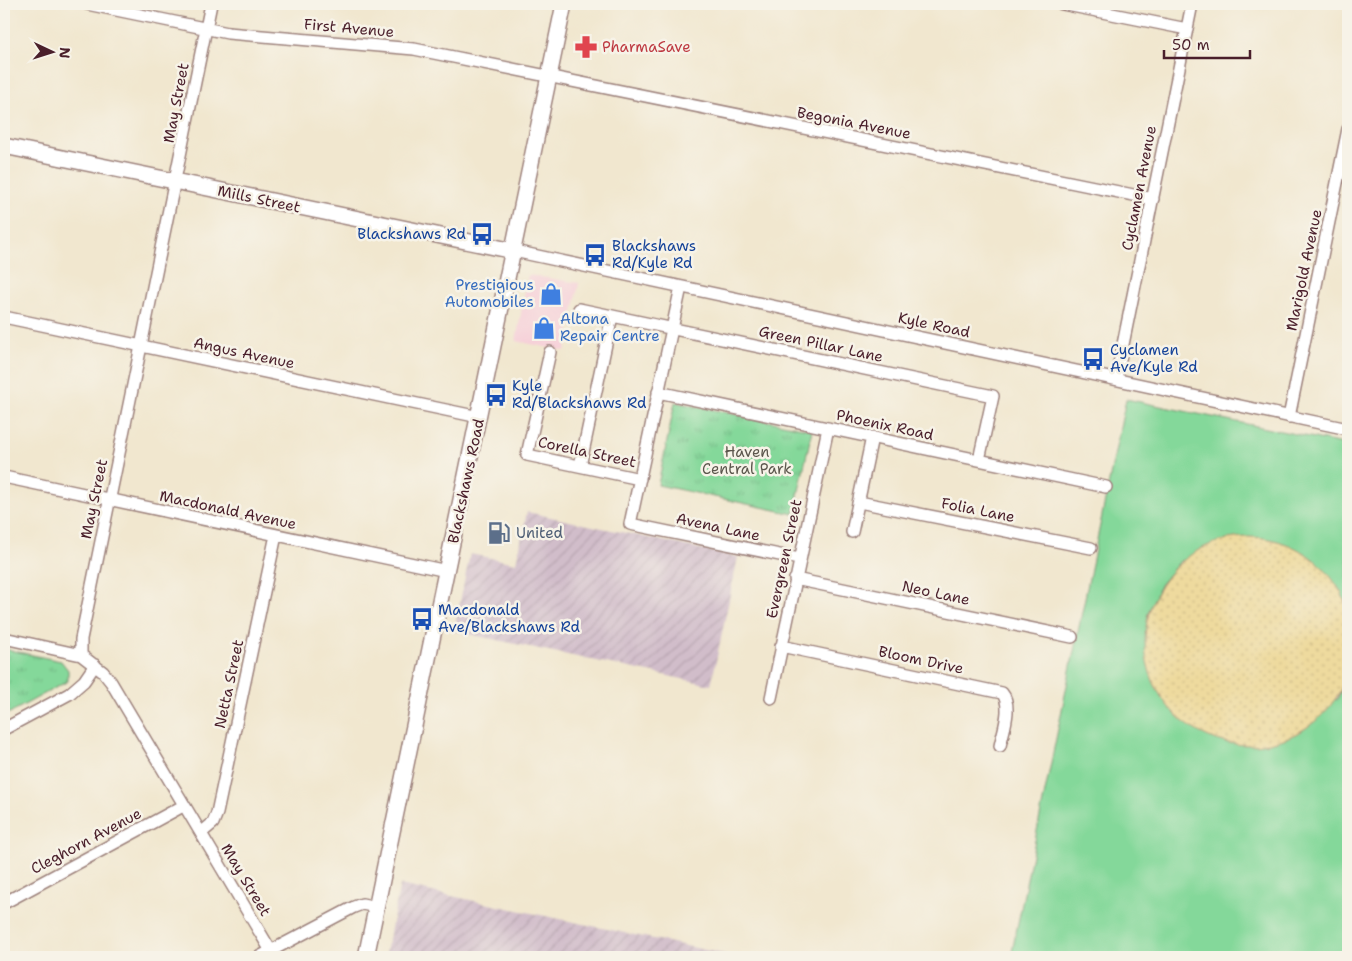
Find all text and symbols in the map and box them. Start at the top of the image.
street label: First Avenue [303,14,395,42]
north arrow [28,28,78,78]
scale bar [1164,28,1251,60]
pharmacy icon: PharmaSave [573,34,599,60]
text: 50 m [1172,35,1210,55]
place label: PharmaSave [602,37,691,57]
text: N [56,47,74,59]
street label: May Street [158,61,194,145]
street label: Begonia Avenue [795,102,913,144]
street label: Cyclamen Avenue [1117,124,1161,252]
street label: Mills Street [216,180,302,218]
street label: Marigold Avenue [1281,207,1327,333]
bus stop icon: Blackshaws Rd [469,221,495,247]
place label: Blackshaws Rd [357,224,466,244]
place label: Blackshaws Rd/Kyle Rd [612,236,696,273]
bus stop icon: Blackshaws Rd/Kyle Rd [582,242,608,268]
place label: Prestigious Automobiles [445,275,534,312]
shop icon: Prestigious Automobiles [538,281,564,307]
street label: Kyle Road [896,308,972,342]
place label: Altona Repair Centre [560,309,660,346]
shop icon: Altona Repair Centre [531,315,557,341]
street label: Green Pillar Lane [757,321,885,367]
street label: Angus Avenue [192,333,296,373]
place label: Cyclamen Ave/Kyle Rd [1110,340,1198,377]
bus stop icon: Cyclamen Ave/Kyle Rd [1080,346,1106,372]
place label: Kyle Rd/Blackshaws Rd [512,376,647,413]
bus stop icon: Kyle Rd/Blackshaws Rd [483,382,509,408]
street label: Phoenix Road [835,405,936,445]
street label: Blackshaws Road [443,416,489,545]
street label: Corella Street [536,432,638,472]
park label: Haven Central Park [702,442,792,479]
street label: May Street [76,457,112,541]
street label: Macdonald Avenue [158,486,298,534]
street label: Folia Lane [939,493,1017,527]
street label: Evergreen Street [762,498,806,620]
street label: Avena Lane [674,508,762,546]
fuel station icon: United [486,520,512,546]
place label: United [516,523,564,543]
street label: Neo Lane [900,576,972,610]
place label: Macdonald Ave/Blackshaws Rd [438,600,580,637]
bus stop icon: Macdonald Ave/Blackshaws Rd [409,606,435,632]
street label: Netta Street [210,638,248,730]
street label: Bloom Drive [877,641,965,679]
street label: Cleghorn Avenue [27,803,145,879]
street label: May Street [216,840,276,920]

